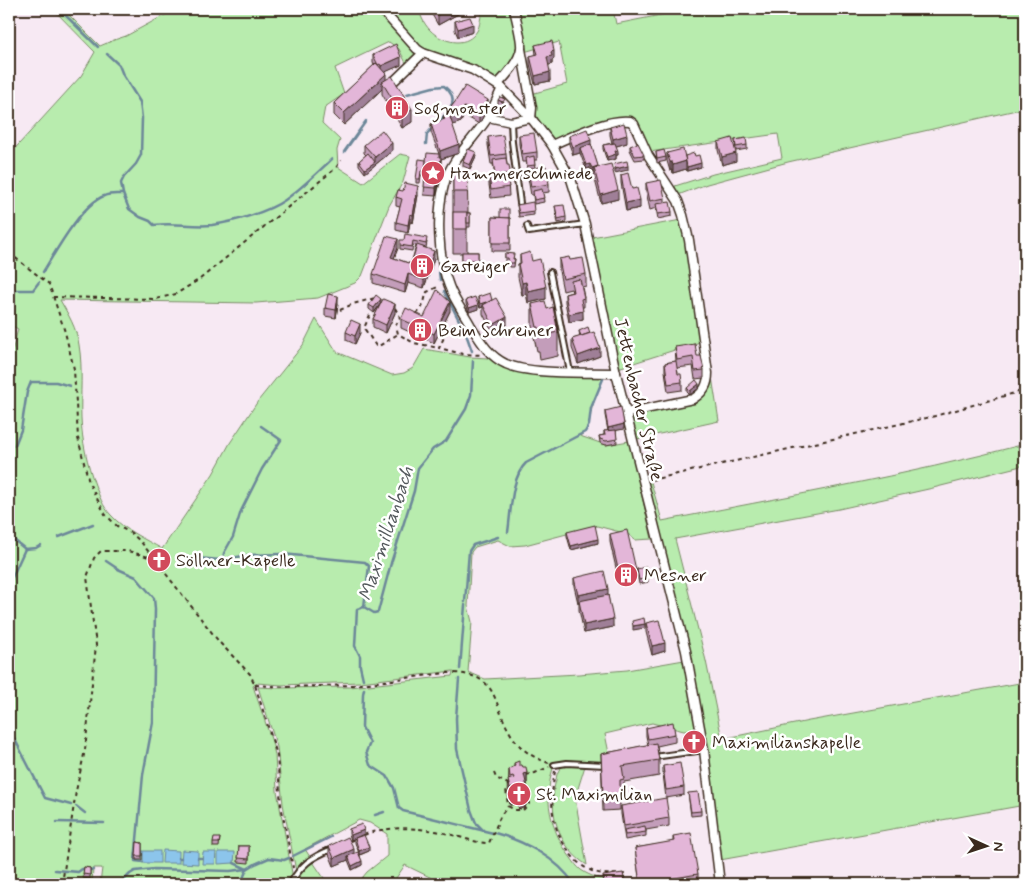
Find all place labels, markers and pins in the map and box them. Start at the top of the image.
building icon: Sogmoaster [384,95,410,121]
place label: Sogmoaster [414,97,507,123]
place icon: Hammerschmiede [420,160,446,186]
place label: Hammerschmiede [450,162,593,186]
building icon: Gasteiger [409,253,435,279]
place label: Gasteiger [440,255,510,279]
building icon: Beim Schreiner [407,317,433,343]
place label: Beim Schreiner [438,319,553,343]
church icon: Söllner-Kapelle [146,547,172,573]
place label: Söllner-Kapelle [176,549,296,573]
building icon: Mesner [613,562,639,588]
place label: Mesner [644,564,707,588]
church icon: Maximilianskapelle [681,729,707,755]
place label: Maximilianskapelle [712,731,861,755]
church icon: St. Maximilian [506,781,532,807]
place label: St. Maximilian [536,783,652,807]

